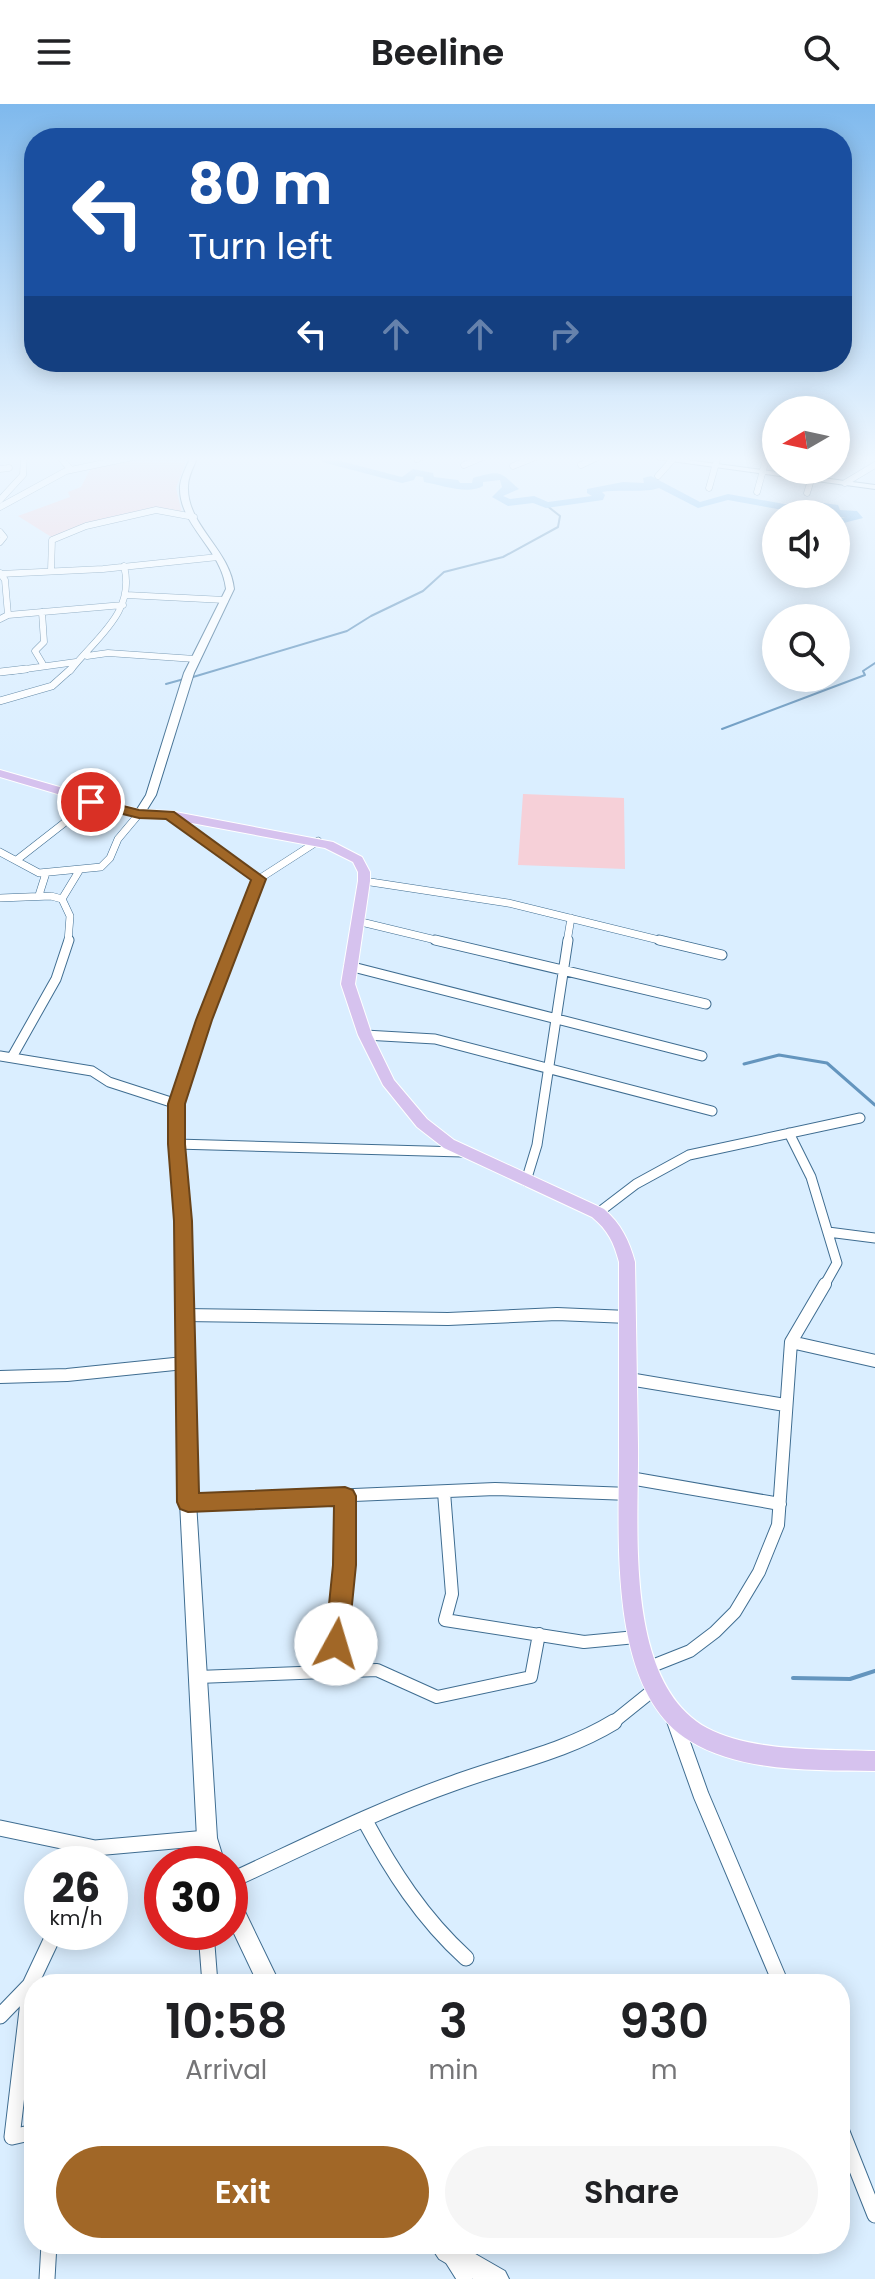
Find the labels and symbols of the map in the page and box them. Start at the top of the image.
north arrow [762,396,850,484]
pin [57,768,125,836]
position arrow [294,1602,378,1686]
speed limit sign: 30 [144,1846,248,1950]

